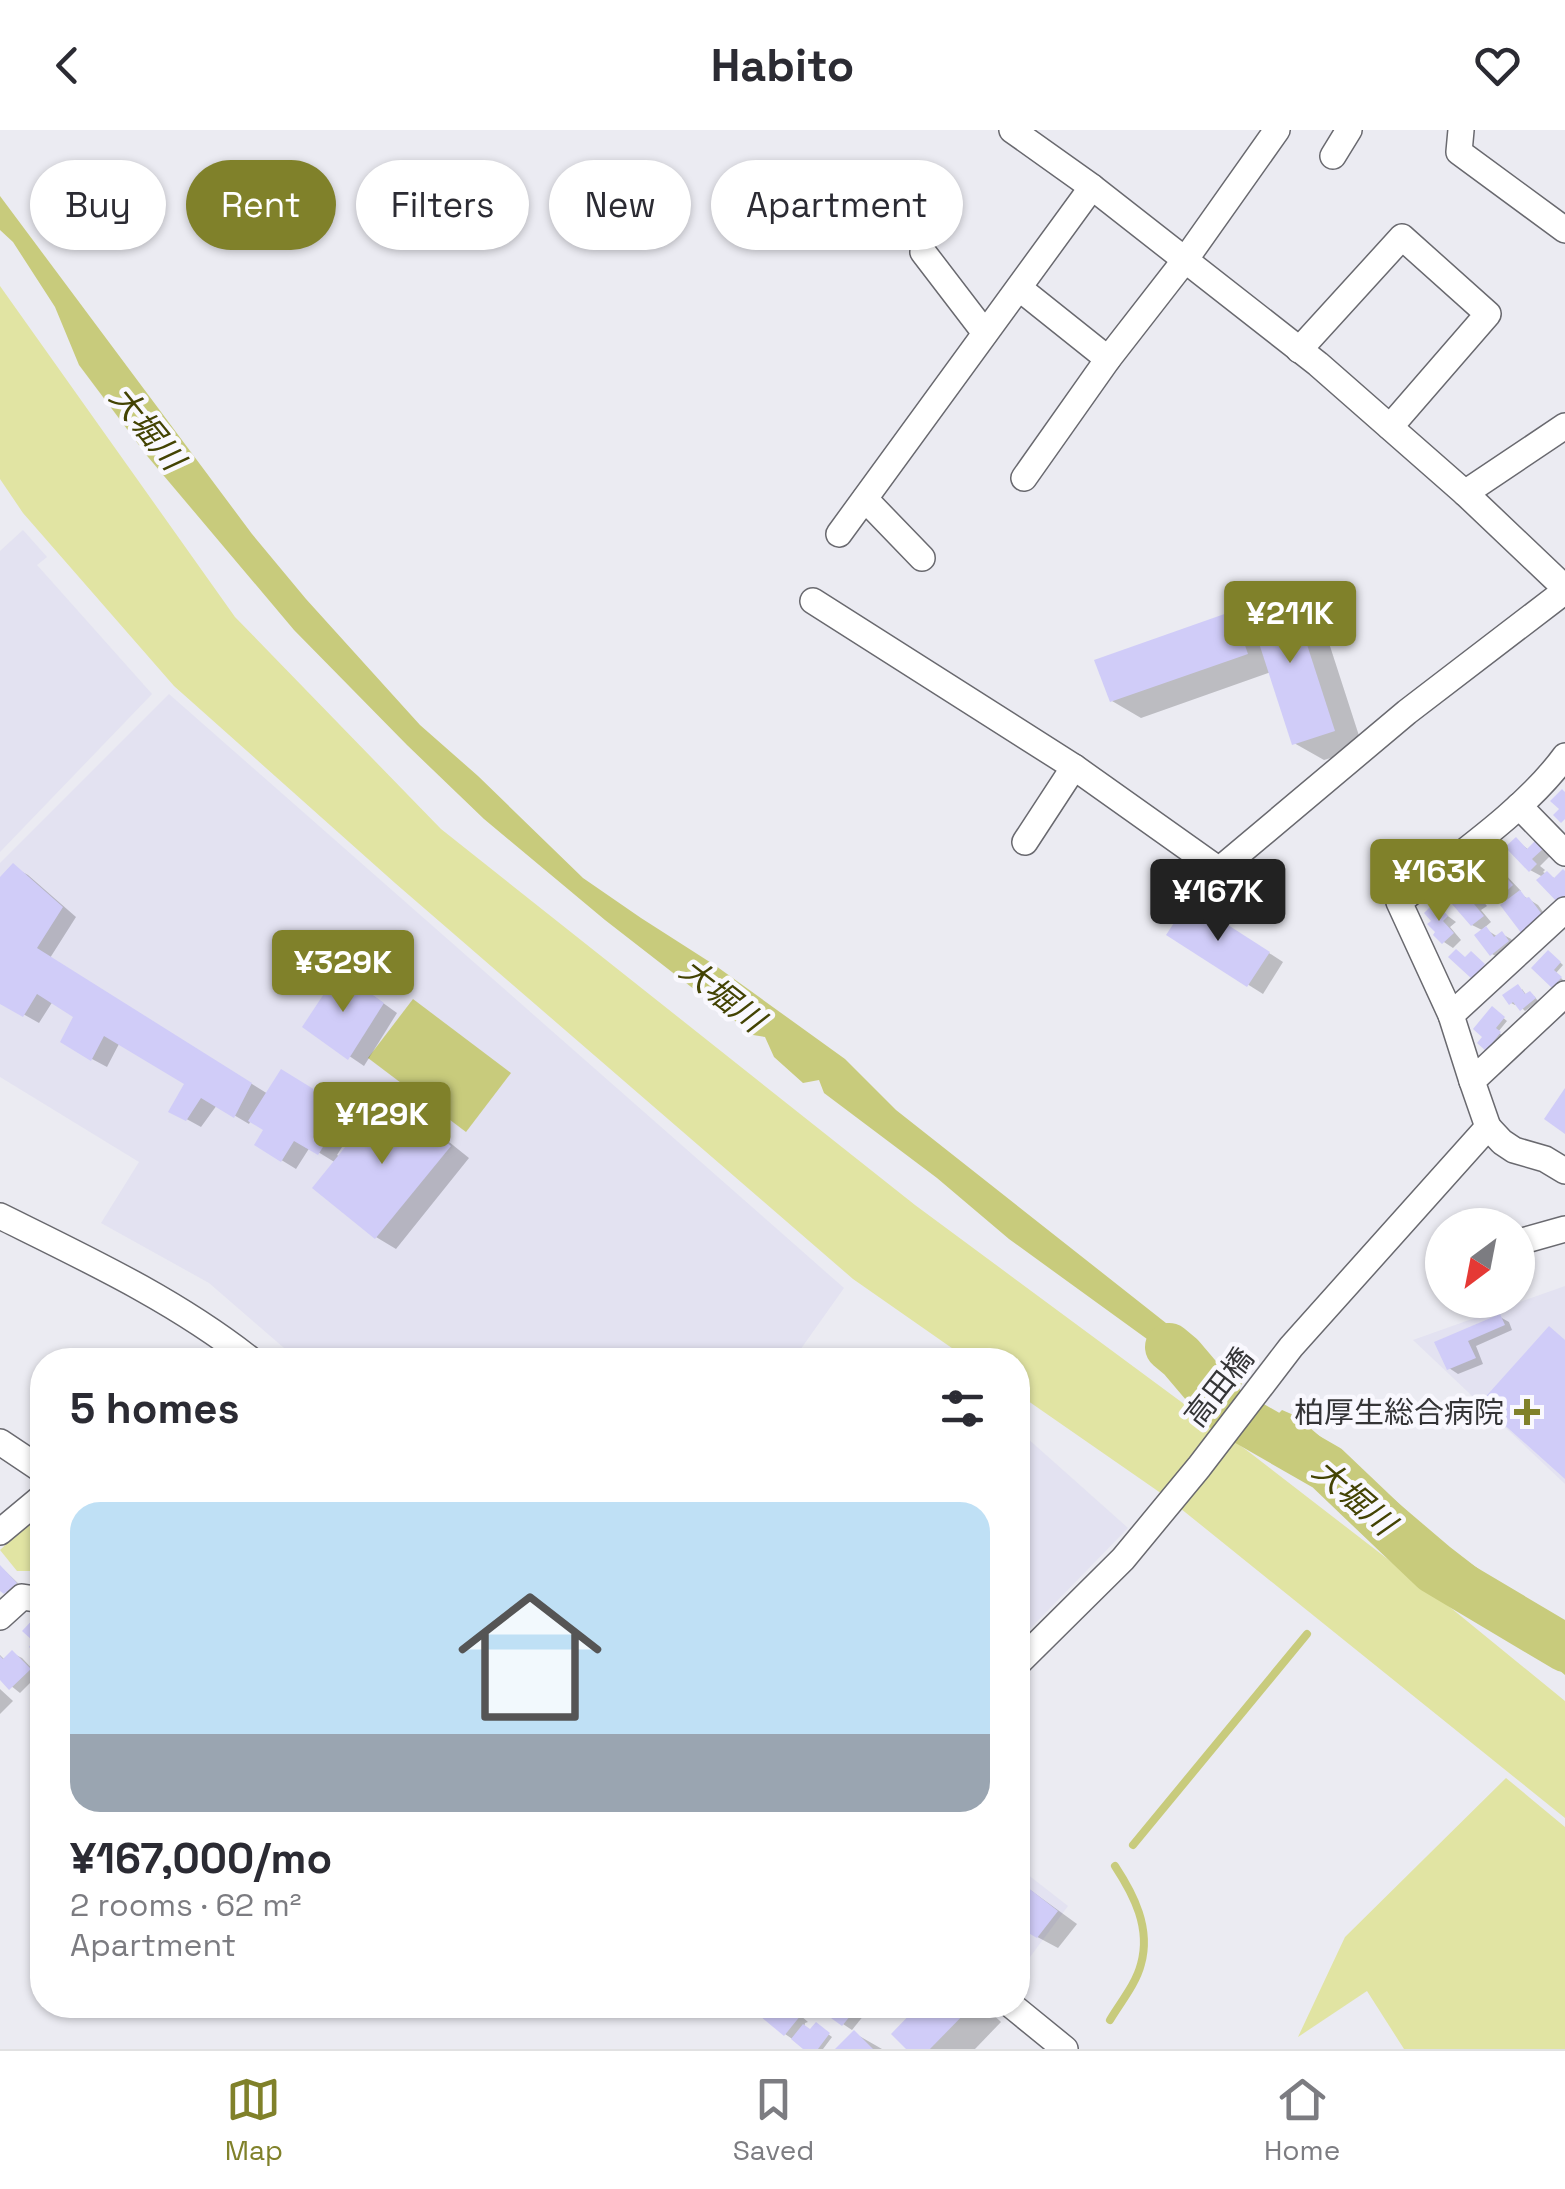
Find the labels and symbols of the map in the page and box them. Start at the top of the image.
water label: 大堀川 [101,378,195,480]
pin: ¥211K [1220,581,1360,666]
pin: ¥163K [1369,839,1509,924]
pin: ¥167K [1148,859,1288,944]
pin: ¥329K [273,930,413,1015]
water label: 大堀川 [672,950,774,1042]
pin: ¥129K [312,1082,452,1167]
north arrow [1425,1208,1535,1318]
street label: 高田橋 [1176,1340,1262,1434]
place label: 柏厚生総合病院 [1294,1393,1504,1432]
marker: 柏厚生総合病院 [1514,1399,1540,1425]
water label: 大堀川 [1305,1450,1406,1546]

